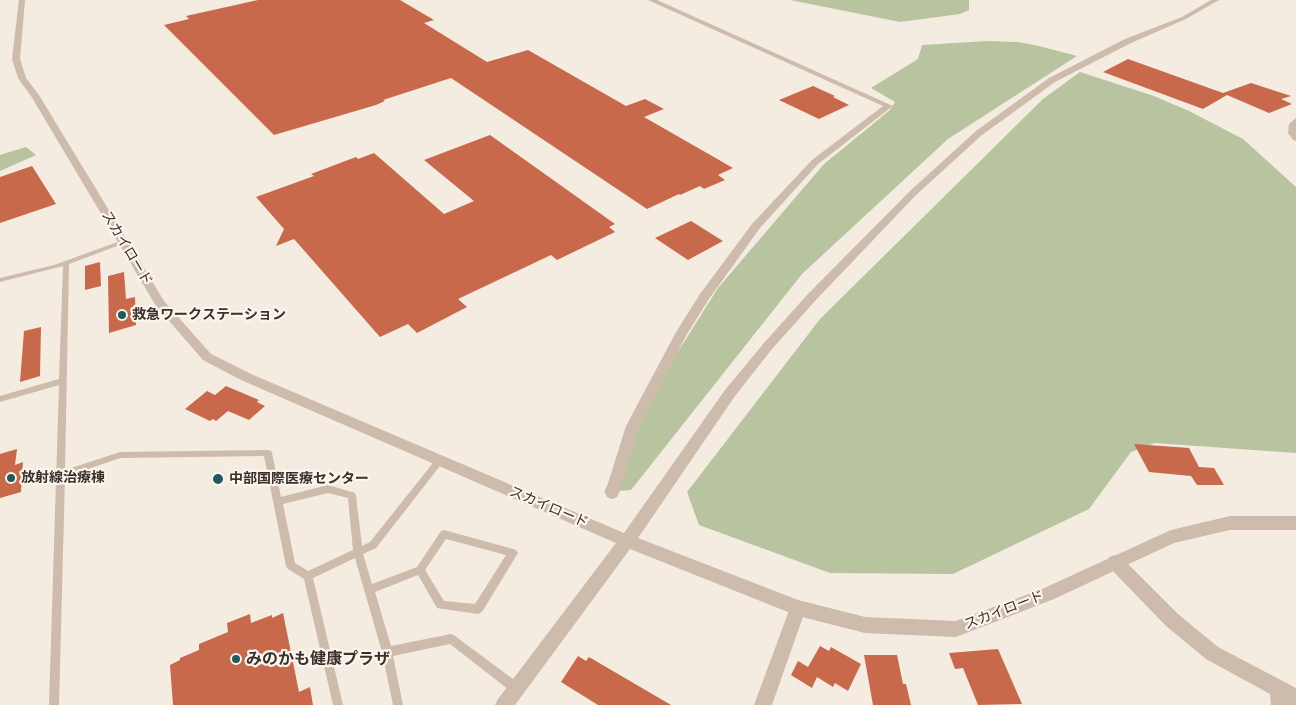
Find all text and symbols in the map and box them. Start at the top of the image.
street label: スカイロード [98,208,156,288]
place label: 救急ワークステーション [132,307,286,323]
marker: 救急ワークステーション [116,309,128,321]
place label: 放射線治療棟 [21,470,105,486]
place label: 中部国際医療センター [229,471,369,487]
marker: 放射線治療棟 [5,472,17,484]
marker: 中部国際医療センター [211,472,225,486]
street label: スカイロード [507,483,591,531]
street label: スカイロード [962,587,1046,633]
place label: みのかも健康プラザ [246,649,390,669]
marker: みのかも健康プラザ [230,653,242,665]

